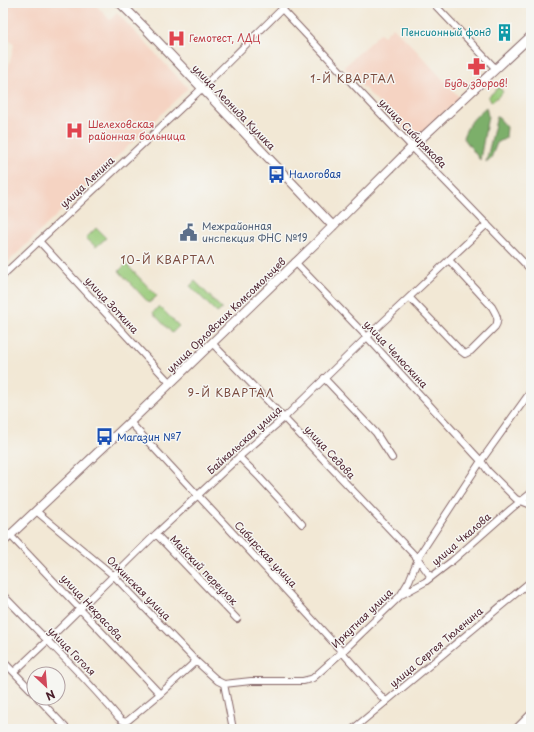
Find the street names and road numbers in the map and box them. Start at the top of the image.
street label: улица Леонида Кулика [189,60,280,154]
street label: улица Сибирякова [376,94,451,171]
street label: улица Ленина [56,152,118,211]
street label: улица Орловских Комсомольцев [163,253,289,376]
street label: улица Зоткина [82,273,143,337]
street label: улица Челюскина [361,316,432,391]
street label: Байкальская улица [203,401,285,477]
street label: улица Седова [301,421,360,482]
street label: улица Чкалова [428,508,494,569]
street label: Сибирская улица [232,517,302,591]
street label: Майский переулок [166,531,242,609]
street label: Олхинская улица [104,552,175,624]
street label: улица Некрасова [58,570,128,644]
street label: Иркутная улица [328,584,396,651]
street label: улица Сергея Тюленина [386,603,486,690]
street label: улица Гоголя [45,623,100,679]

